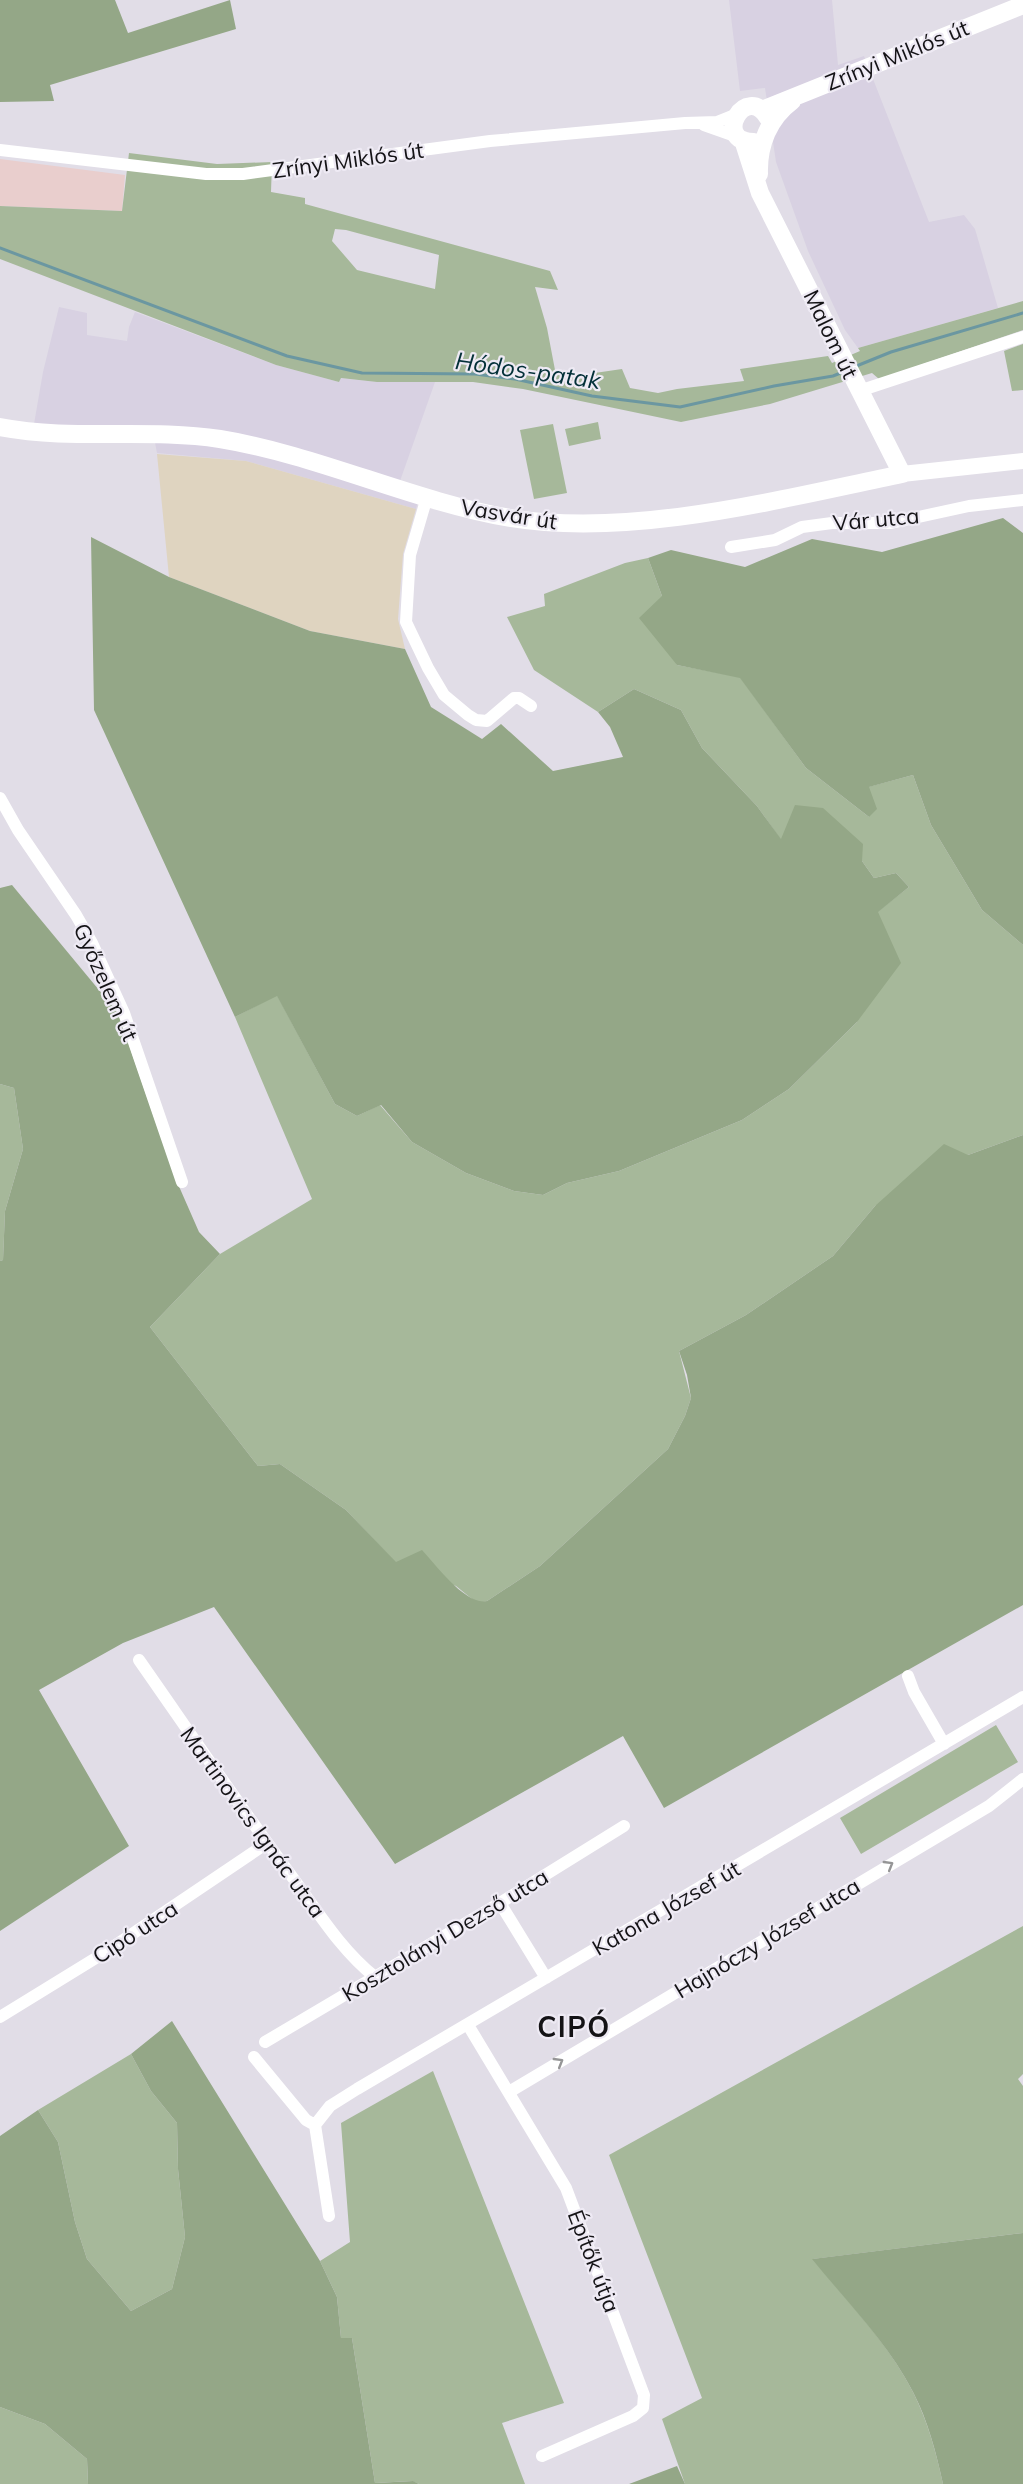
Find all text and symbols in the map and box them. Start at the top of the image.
street label: Zrínyi Miklós út [821,13,973,96]
street label: Zrínyi Miklós út [271,136,426,184]
street label: Malom út [798,285,865,383]
water label: Hódos-patak [453,345,603,395]
street label: Vasvár út [459,493,559,535]
street label: Vár utca [832,501,920,537]
street label: Győzelem út [68,919,145,1045]
street label: Martinovics Ignác utca [174,1721,332,1923]
street label: Katona József út [587,1854,745,1962]
one-way arrow [883,1861,893,1872]
street label: Kosztolányi Dezső utca [337,1862,553,2008]
street label: Hajnóczy József utca [669,1871,865,2005]
street label: Cipó utca [87,1894,183,1970]
district label: CIPÓ [537,2009,611,2044]
one-way arrow [553,2058,563,2070]
street label: Építők útja [562,2206,626,2316]

